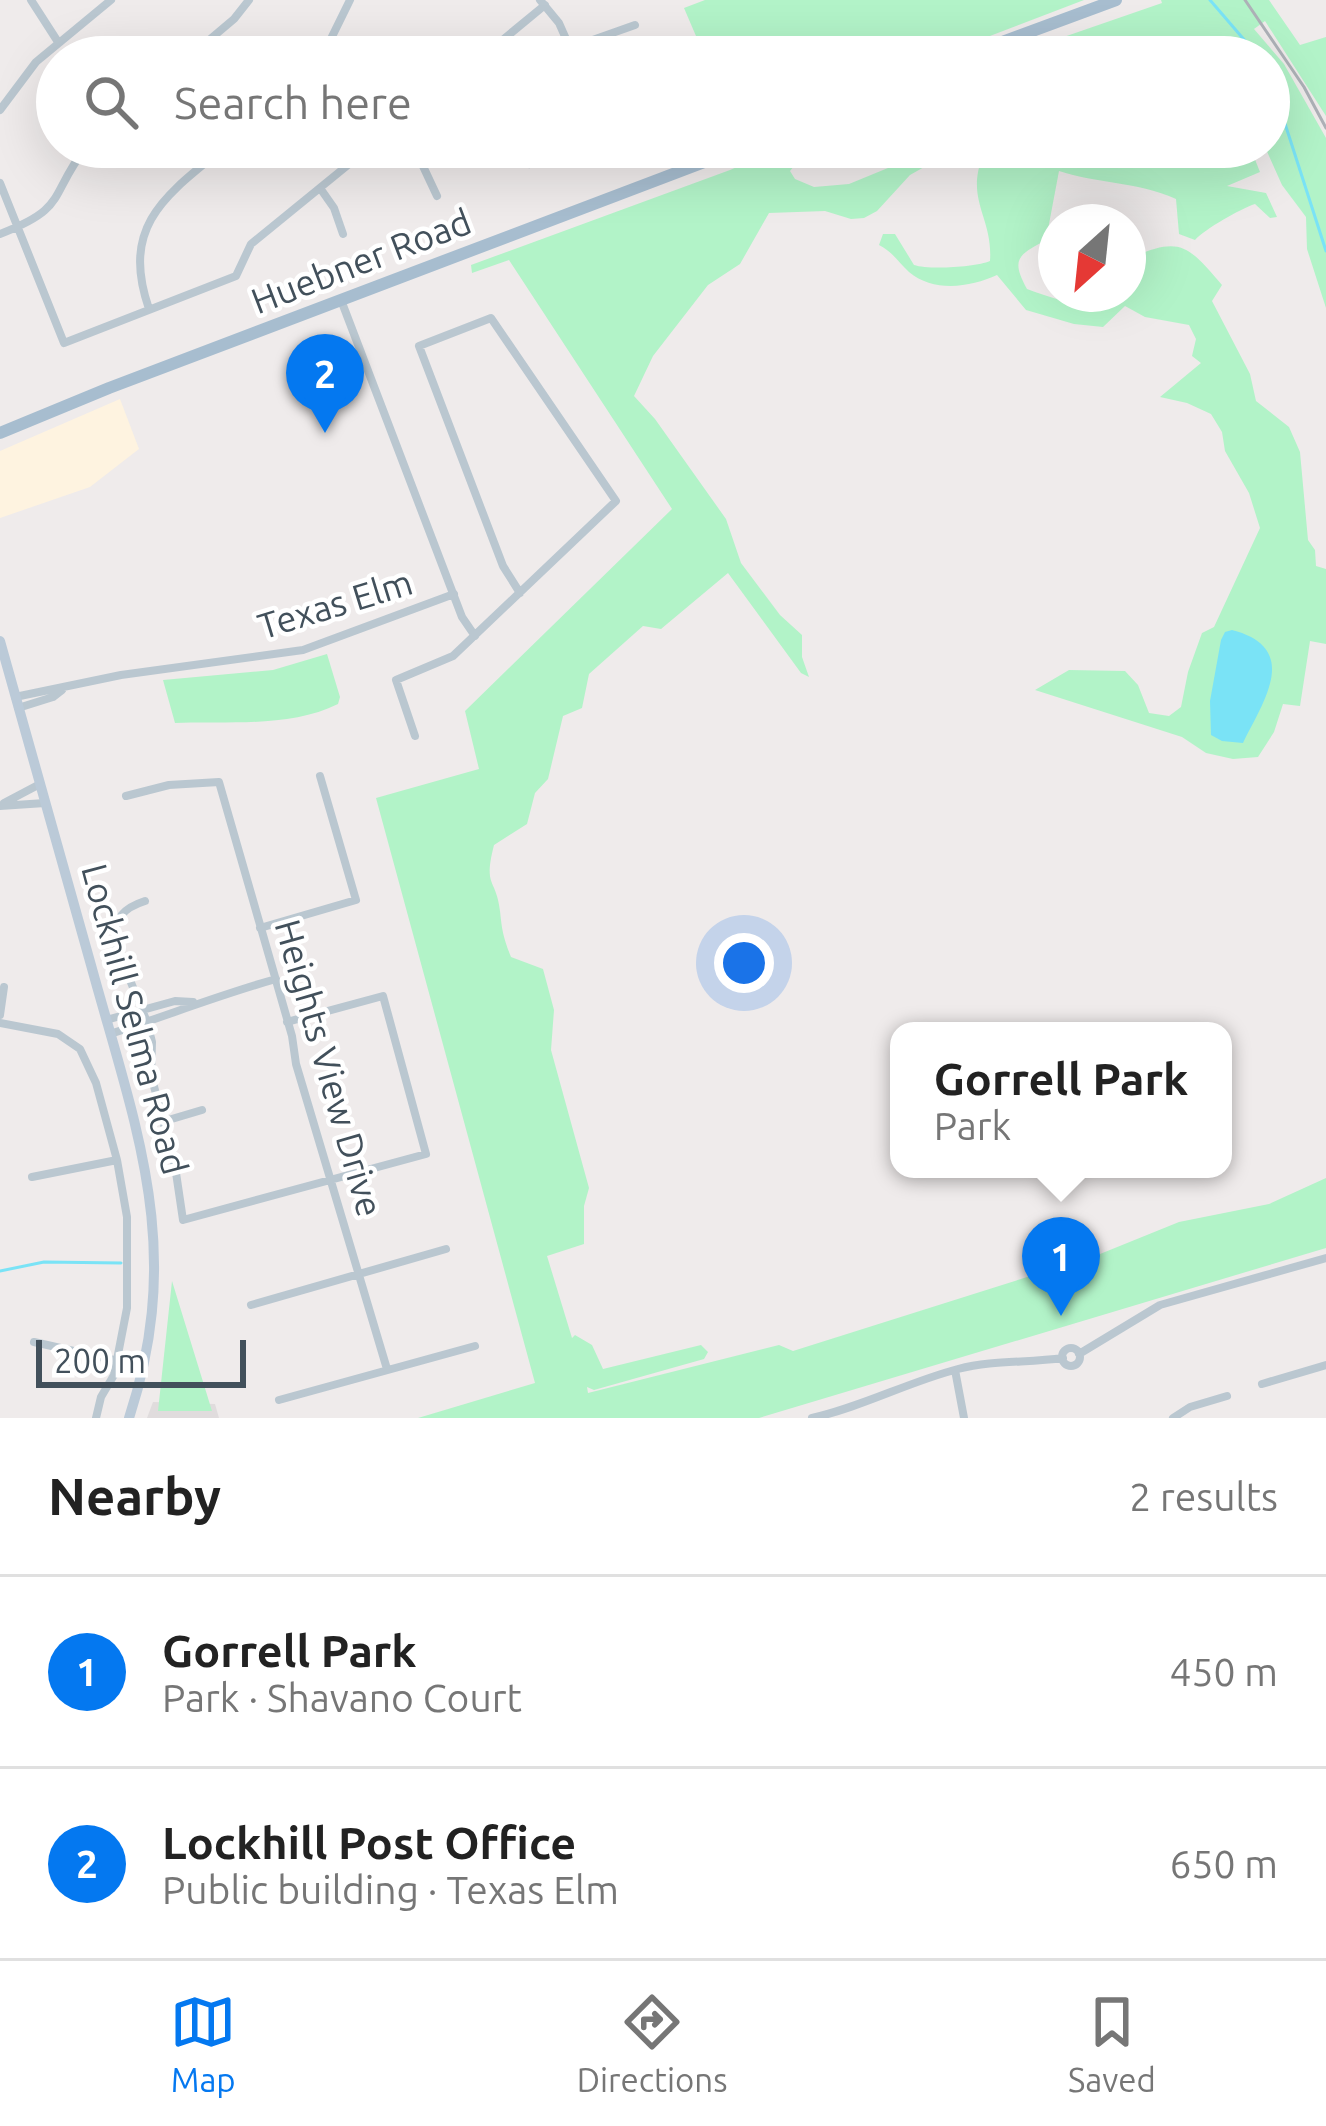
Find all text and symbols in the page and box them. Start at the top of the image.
search box [36,36,1290,168]
icon: search [78,69,144,135]
text: Search here [174,77,412,128]
street label: Huebner Road [245,200,476,321]
north arrow [1038,204,1146,312]
pin: 2 [286,334,364,433]
street label: Texas Elm [253,561,417,646]
street label: Lockhill Selma Road [74,859,197,1179]
street label: Heights View Drive [267,915,391,1221]
your location [714,933,774,993]
popup [890,1022,1232,1178]
text: Gorrell Park [934,1053,1188,1104]
text: Park [934,1104,1011,1147]
pin: 1 [1022,1217,1100,1316]
scale bar [36,1334,246,1387]
text: 200 m [54,1342,146,1379]
text: Nearby [48,1467,221,1525]
text: 2 results [1129,1475,1278,1518]
text: Gorrell Park [162,1625,417,1676]
text: 1 [76,1650,98,1693]
text: 450 m [1169,1650,1278,1693]
text: Park · Shavano Court [162,1676,522,1719]
text: Lockhill Post Office [162,1817,576,1868]
text: 2 [76,1842,98,1885]
text: 650 m [1169,1842,1278,1885]
text: Public building · Texas Elm [162,1868,619,1911]
tab: Map [170,1989,236,2098]
tab: Directions [577,1989,727,2098]
tab: Saved [1068,1989,1156,2098]

